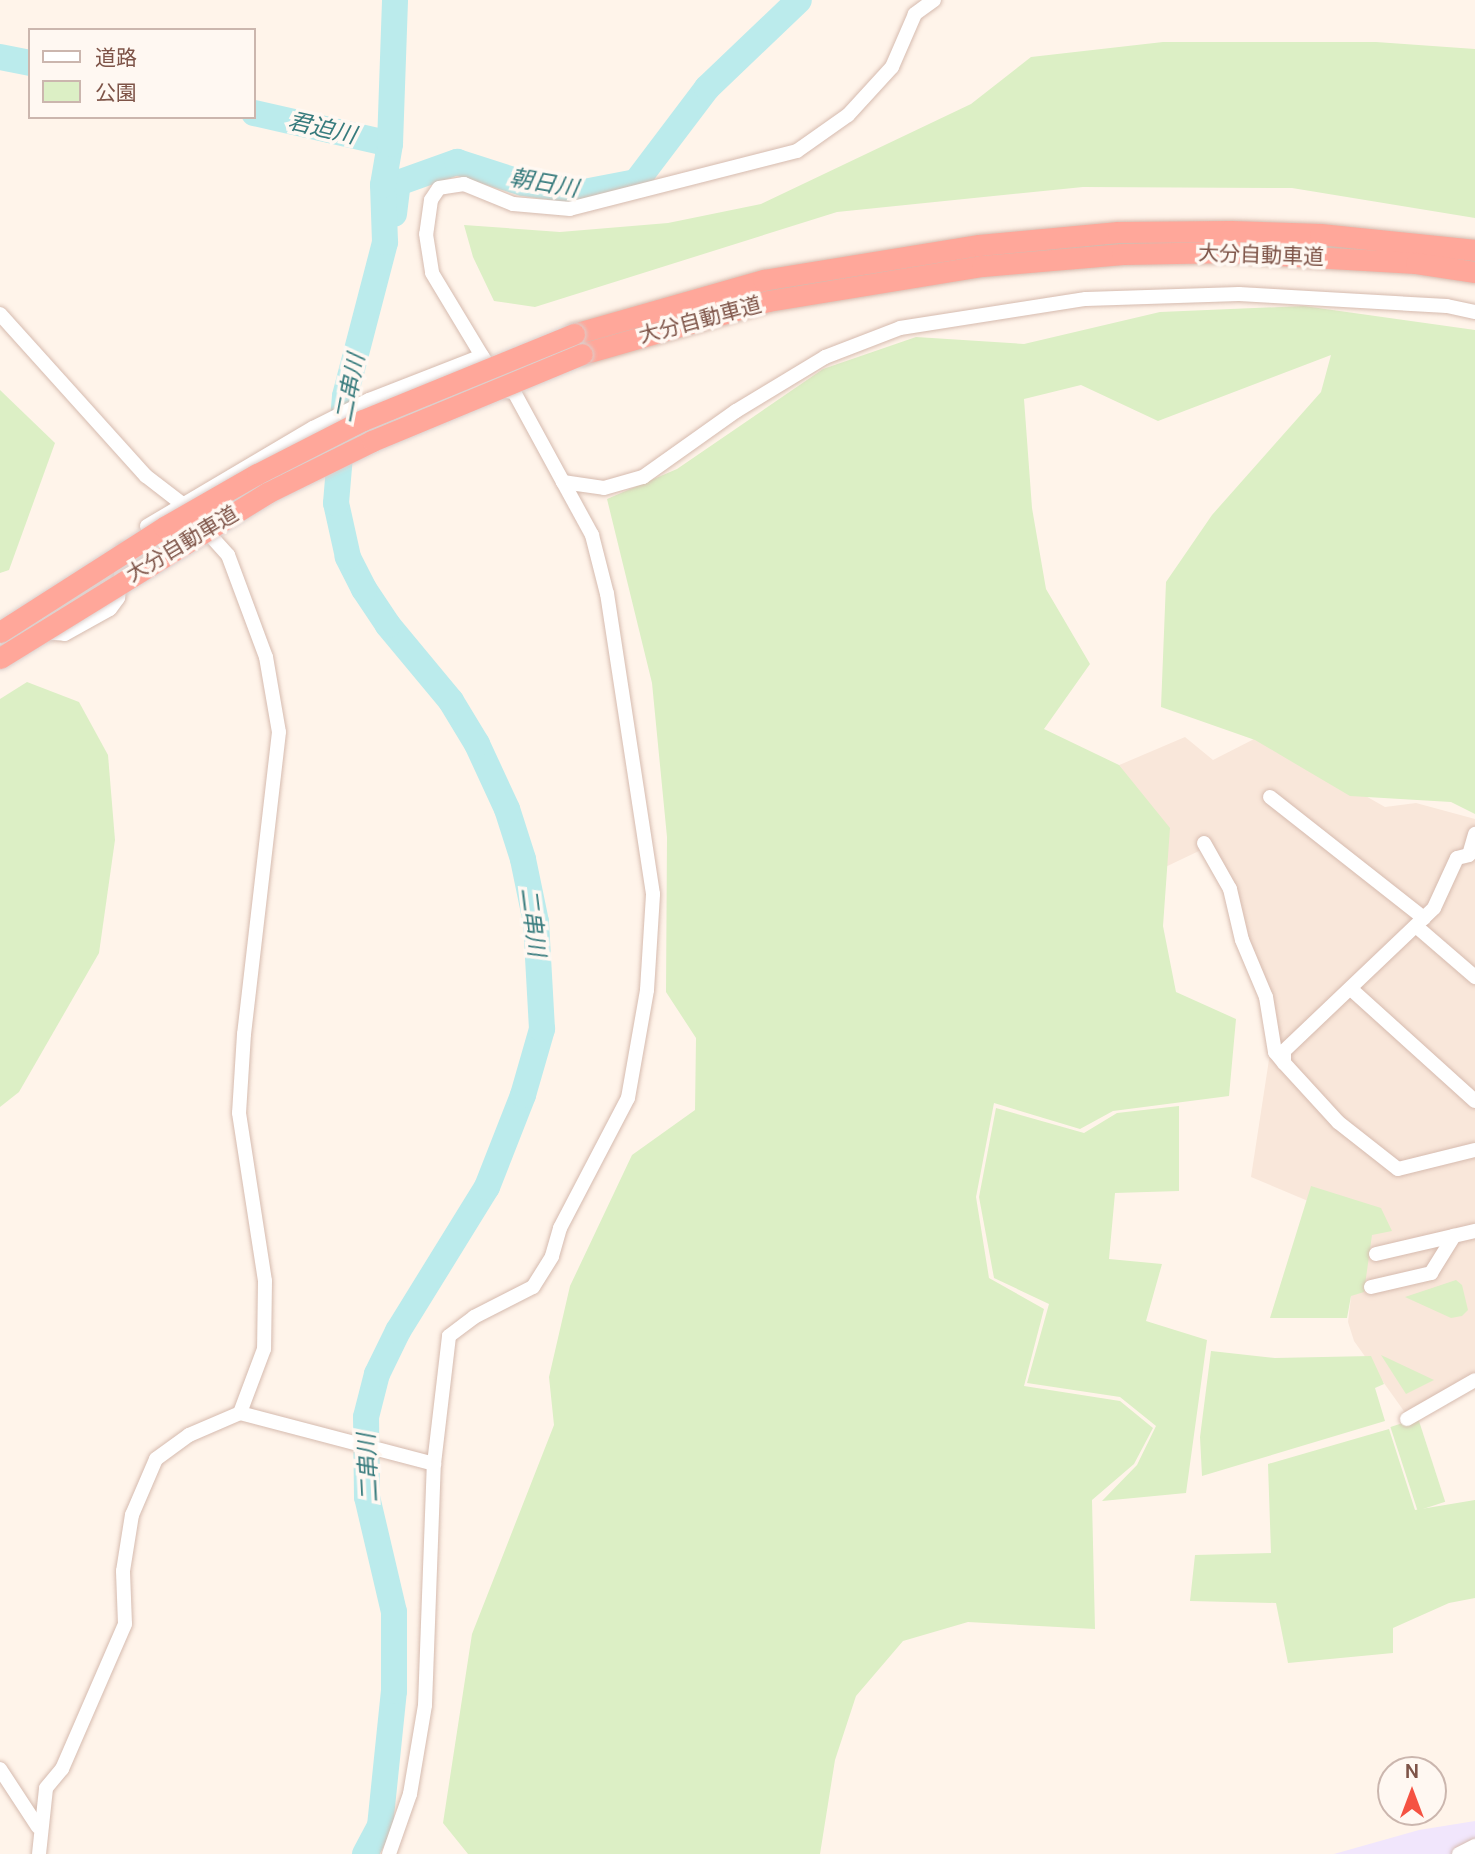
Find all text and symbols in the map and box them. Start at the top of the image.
legend [28,28,256,119]
text: 道路 [95,44,137,72]
text: 公園 [95,79,137,107]
water label: 君迫川 [285,107,359,149]
water label: 朝日川 [508,163,580,203]
street label: 大分自動車道 [1198,240,1324,270]
street label: 大分自動車道 [636,292,764,348]
water label: 二串川 [330,352,370,424]
street label: 大分自動車道 [122,501,242,587]
water label: 二串川 [515,886,551,958]
water label: 二串川 [352,1433,384,1503]
north arrow [1377,1756,1447,1826]
text: N [1405,1759,1419,1784]

